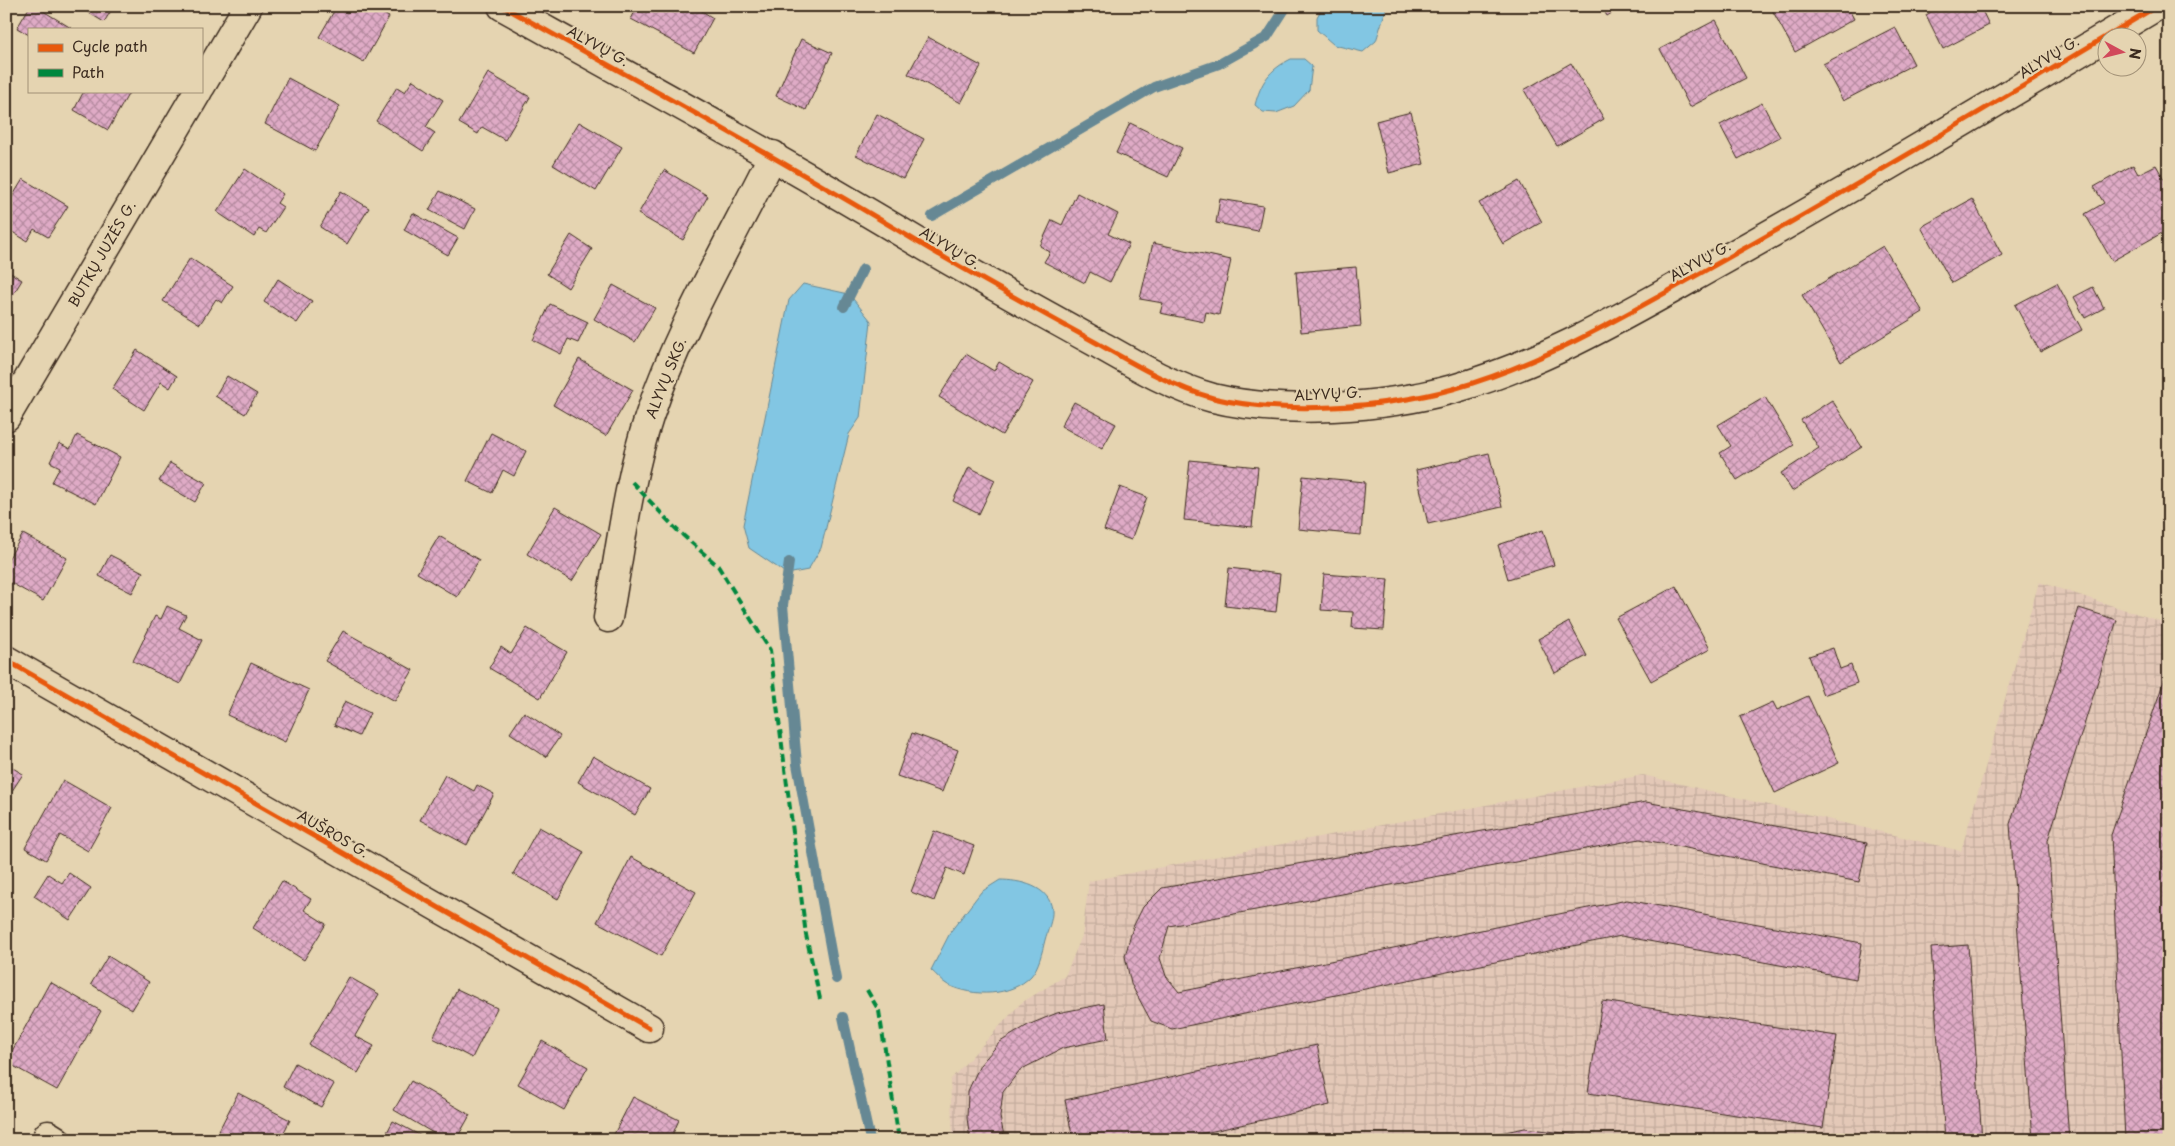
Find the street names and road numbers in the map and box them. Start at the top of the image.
street label: ALYVŲ G. [564,20,633,71]
street label: ALYVŲ G. [2014,30,2083,83]
street label: BUTKŲ JUZĖS G. [63,197,141,311]
street label: ALYVŲ G. [916,221,985,274]
street label: ALYVŲ G. [1665,235,1734,286]
street label: ALYVŲ SKG. [640,334,691,421]
street label: ALYVŲ G. [1294,381,1362,406]
street label: AUŠROS G. [294,805,373,862]

